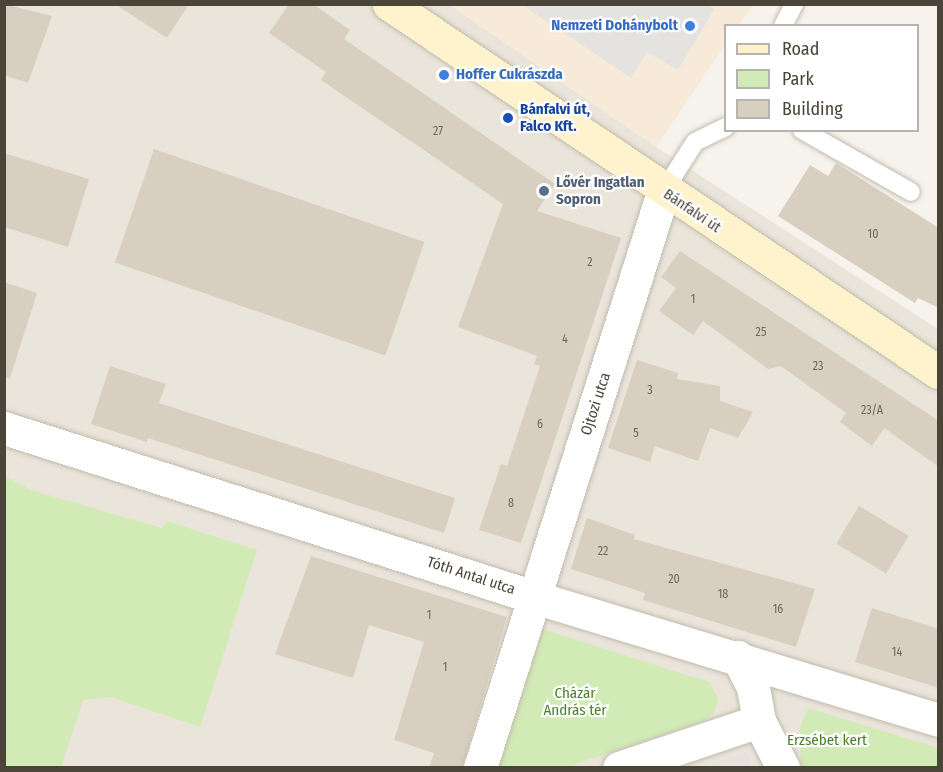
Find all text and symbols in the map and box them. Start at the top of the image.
place label: Nemzeti Dohánybolt [551,17,678,35]
marker: Nemzeti Dohánybolt [683,19,697,33]
legend [724,24,919,132]
text: Road [782,38,819,60]
place label: Hoffer Cukrászda [456,66,563,84]
marker: Hoffer Cukrászda [437,68,451,82]
text: Park [782,68,814,90]
text: Building [782,98,843,120]
place label: Bánfalvi út, Falco Kft. [520,100,590,135]
marker: Bánfalvi út, Falco Kft. [501,111,515,125]
house number: 27 [433,125,443,139]
place label: Lővér Ingatlan Sopron [556,173,645,208]
marker: Lővér Ingatlan Sopron [537,184,551,198]
street label: Bánfalvi út [660,185,724,237]
house number: 10 [868,228,878,242]
house number: 2 [587,256,593,270]
house number: 1 [691,293,695,307]
house number: 25 [756,326,766,340]
house number: 4 [562,333,568,347]
house number: 23 [813,360,823,374]
street label: Ojtozi utca [577,370,615,438]
house number: 3 [647,384,653,398]
house number: 23/A [861,404,883,418]
house number: 6 [537,418,543,432]
house number: 5 [633,427,639,441]
house number: 8 [508,497,514,511]
house number: 22 [598,545,608,559]
street label: Tóth Antal utca [425,553,517,599]
house number: 20 [668,573,680,587]
house number: 18 [718,588,728,602]
house number: 16 [773,603,783,617]
house number: 1 [427,609,431,623]
house number: 14 [892,646,902,660]
house number: 1 [443,661,447,675]
park label: Cházár András tér [543,684,607,719]
park label: Erzsébet kert [787,732,867,750]

